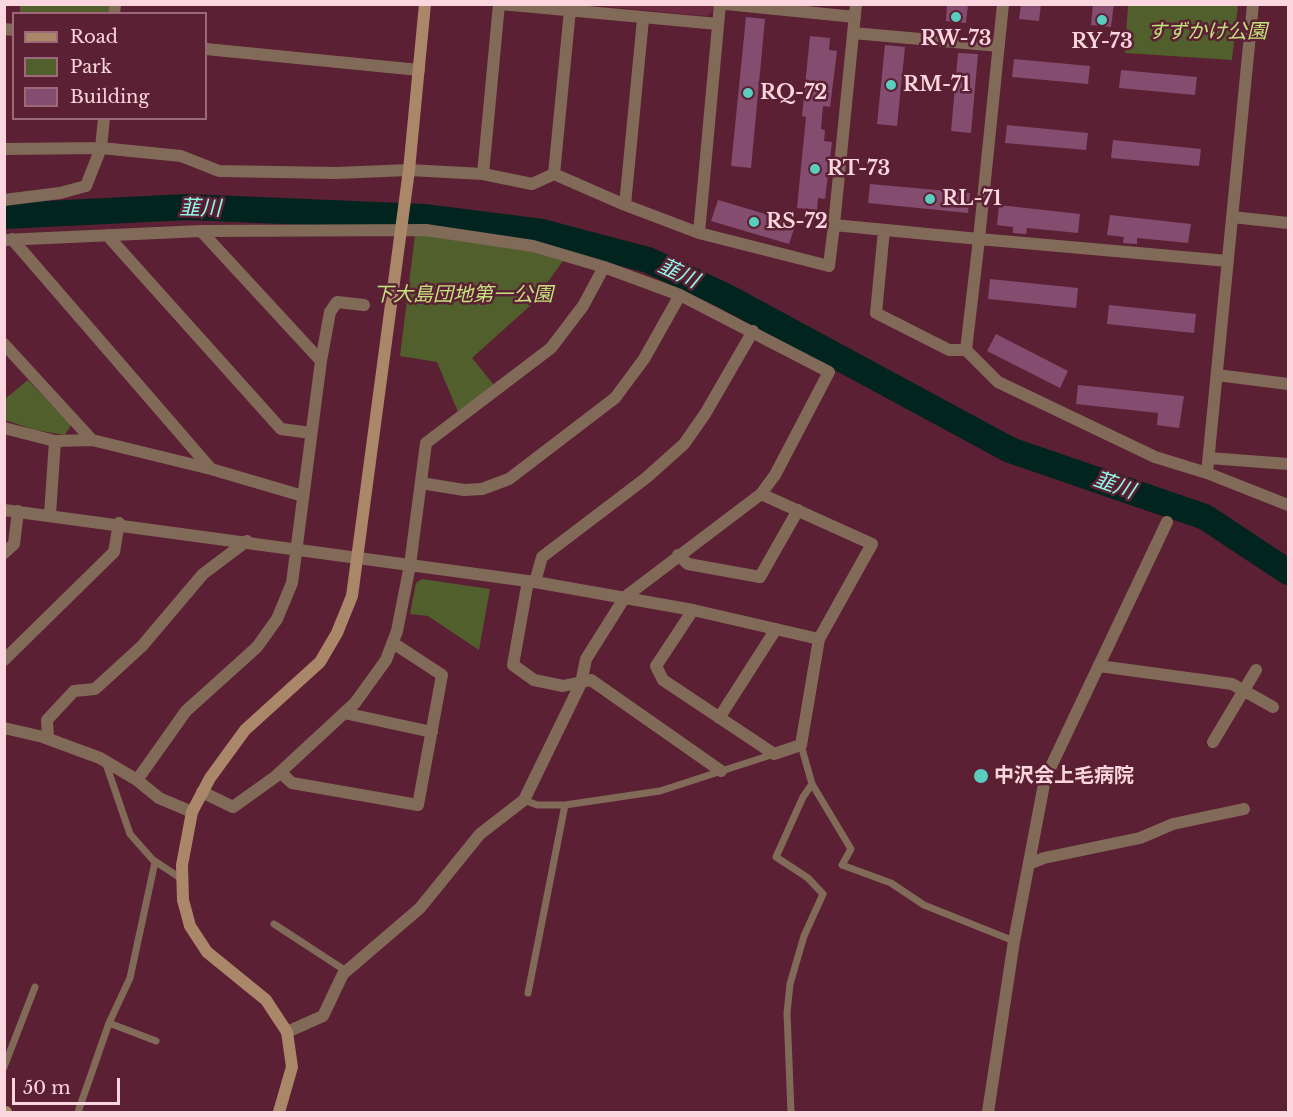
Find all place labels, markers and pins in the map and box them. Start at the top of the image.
marker: RW-73 [949,10,963,24]
marker: RY-73 [1095,13,1109,27]
place label: RW-73 [921,27,991,51]
place label: RY-73 [1071,30,1133,54]
place label: RM-71 [903,73,970,97]
marker: RM-71 [884,78,898,92]
place label: RQ-72 [760,81,827,105]
marker: RQ-72 [741,86,755,100]
place label: RT-73 [827,157,890,181]
marker: RT-73 [808,162,822,176]
place label: RL-71 [942,187,1002,211]
marker: RL-71 [923,192,937,206]
place label: RS-72 [766,210,828,234]
marker: RS-72 [747,215,761,229]
place label: 中沢会上毛病院 [994,764,1134,788]
marker: 中沢会上毛病院 [972,767,990,785]

